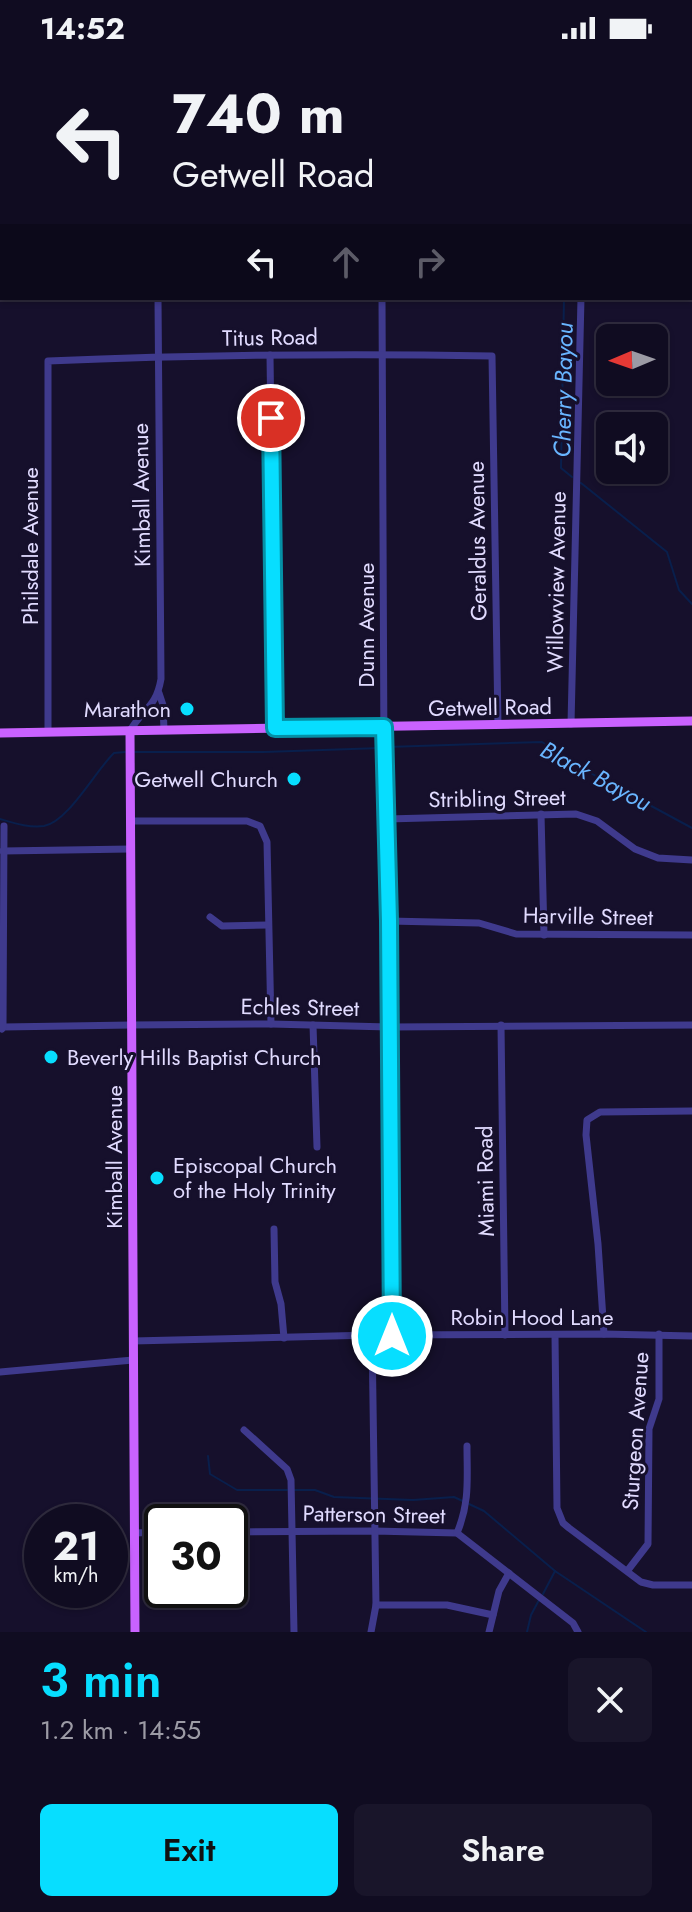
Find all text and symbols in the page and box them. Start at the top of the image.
text: 14:52 [40,7,125,50]
text: 740 m [172,73,345,154]
icon: left [40,88,144,192]
text: Getwell Road [172,148,375,200]
icon: left [240,240,284,284]
icon: ahead [324,240,368,284]
icon: right [408,240,452,284]
street label: Titus Road [222,320,318,354]
water label: Cherry Bayou [544,322,582,458]
north arrow [596,324,668,396]
map controls [596,324,668,484]
pin [237,384,305,452]
icon: arrive [249,396,293,440]
button: sound [596,412,668,484]
street label: Kimball Avenue [124,423,158,567]
street label: Geraldus Avenue [460,461,494,621]
street label: Philsdale Avenue [14,467,46,625]
street label: Willowview Avenue [538,491,574,673]
street label: Dunn Avenue [350,563,382,687]
street label: Getwell Road [428,690,552,724]
place label: Marathon [84,693,171,725]
marker: Marathon [178,700,196,718]
water label: Black Bayou [534,732,658,820]
place label: Getwell Church [134,763,278,795]
marker: Getwell Church [285,770,303,788]
street label: Stribling Street [428,781,567,815]
street label: Harville Street [522,899,654,933]
street label: Echles Street [240,990,360,1024]
place label: Beverly Hills Baptist Church [67,1041,321,1073]
marker: Beverly Hills Baptist Church [42,1048,60,1066]
street label: Kimball Avenue [98,1085,130,1229]
street label: Miami Road [468,1125,502,1237]
place label: Episcopal Church of the Holy Trinity [173,1149,337,1206]
marker: Episcopal Church of the Holy Trinity [148,1169,166,1187]
position arrow [350,1294,434,1378]
street label: Robin Hood Lane [451,1301,614,1333]
street label: Sturgeon Avenue [614,1351,656,1511]
street label: Patterson Street [302,1497,446,1531]
speed limit sign: 30 [144,1504,248,1608]
text: 21 [53,1517,99,1575]
text: km/h [53,1561,99,1590]
text: 3 min [40,1646,162,1715]
button: close [568,1658,652,1742]
text: 1.2 km · 14:55 [40,1711,201,1749]
button: Exit [40,1804,338,1896]
button: Share [354,1804,652,1896]

